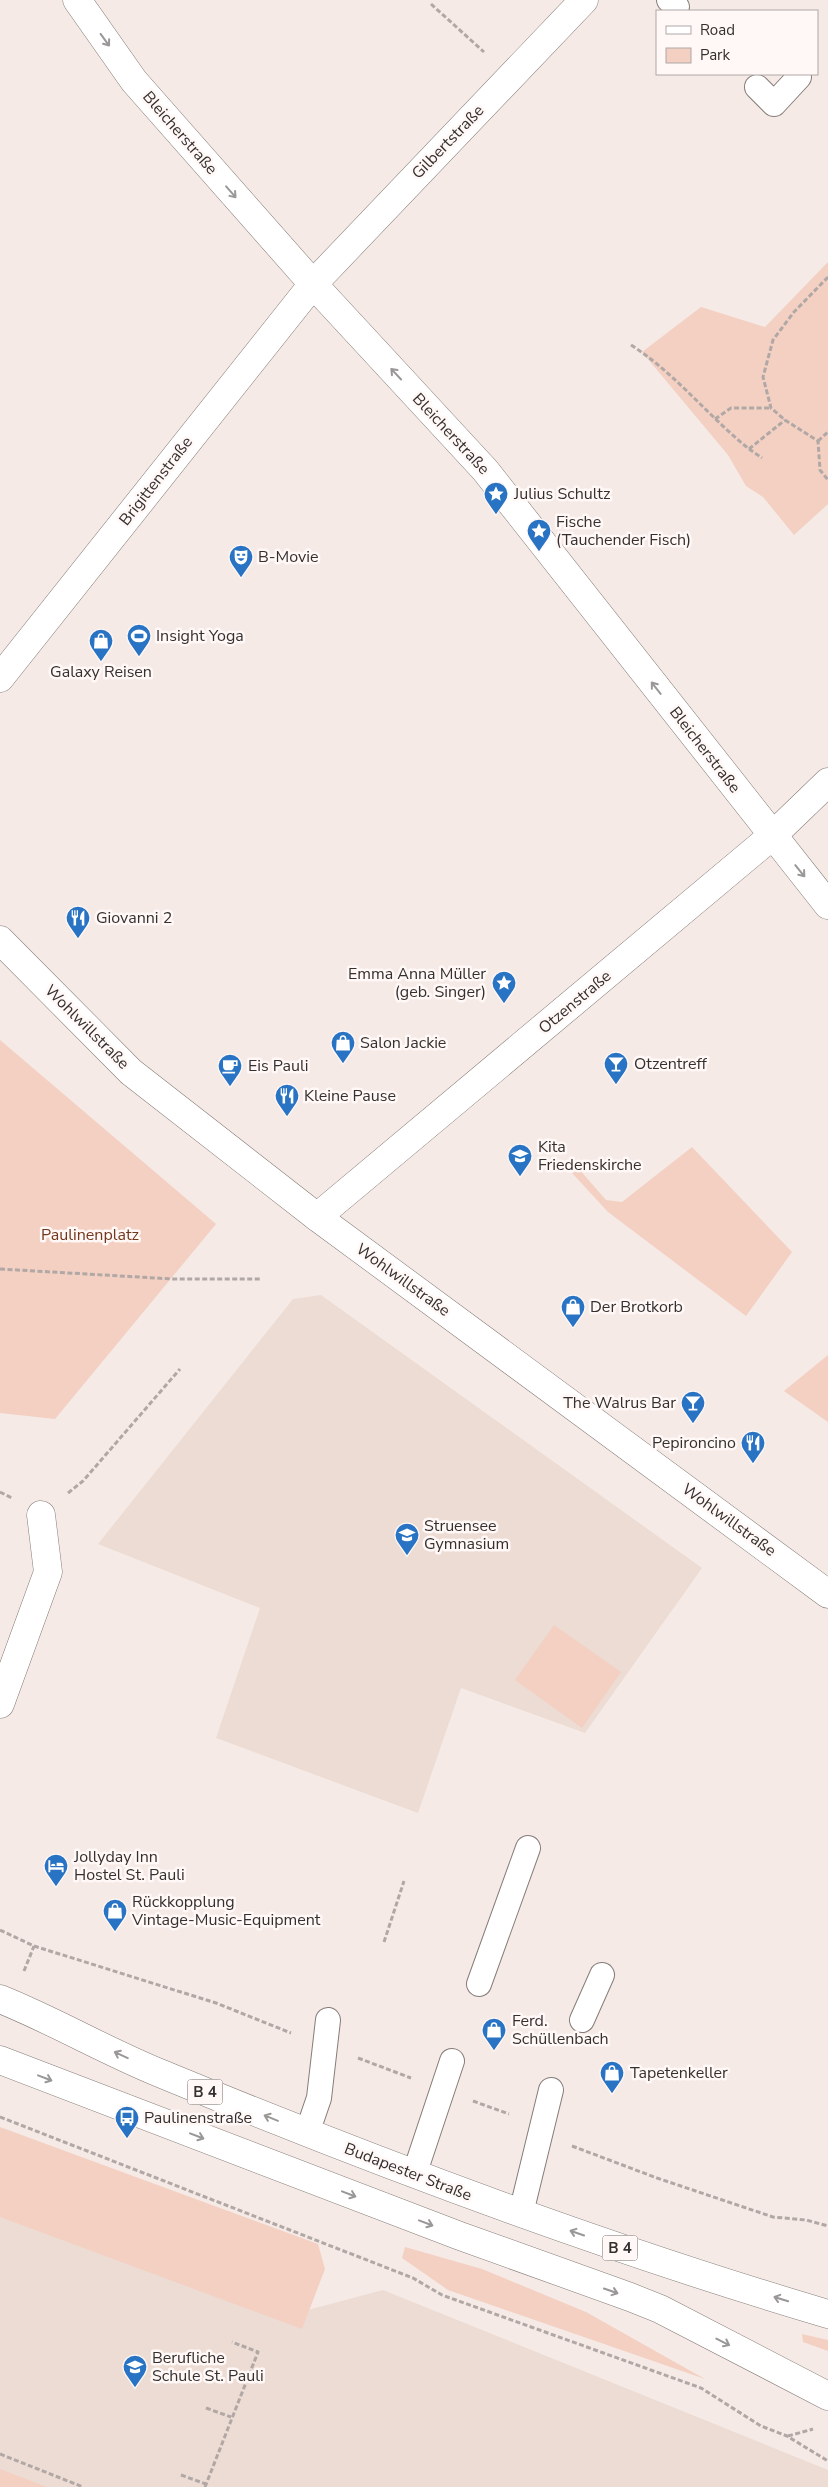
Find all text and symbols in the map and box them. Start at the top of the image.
legend [656,10,818,75]
text: Road [700,20,735,40]
one-way arrow [100,33,110,47]
text: Park [700,45,730,65]
street label: Bleicherstraße [138,87,222,179]
street label: Gilbertstraße [407,100,489,184]
one-way arrow [226,185,237,198]
one-way arrow [390,368,402,381]
street label: Bleicherstraße [407,388,495,480]
street label: Brigittenstraße [114,432,198,530]
place icon: Julius Schultz [483,481,509,515]
place label: Julius Schultz [513,483,610,505]
place label: Fische (Tauchender Fisch) [556,511,691,551]
place icon: Fische (Tauchender Fisch) [526,518,552,552]
theatre icon: B-Movie [228,544,254,578]
place label: B-Movie [258,546,319,568]
sports icon: Insight Yoga [126,623,152,657]
place label: Insight Yoga [156,625,244,647]
shop icon: Galaxy Reisen [88,628,114,662]
place label: Galaxy Reisen [50,661,152,683]
one-way arrow [651,681,661,695]
street label: Bleicherstraße [664,702,746,798]
one-way arrow [795,864,806,877]
restaurant icon: Giovanni 2 [65,905,91,939]
place label: Giovanni 2 [96,907,172,929]
place label: Emma Anna Müller (geb. Singer) [348,963,486,1003]
street label: Otzenstraße [534,965,616,1039]
place icon: Emma Anna Müller (geb. Singer) [491,970,517,1004]
street label: Wohlwillstraße [40,980,134,1074]
shop icon: Salon Jackie [330,1030,356,1064]
place label: Salon Jackie [360,1032,446,1054]
bar icon: Otzentreff [603,1051,629,1085]
cafe icon: Eis Pauli [217,1053,243,1087]
place label: Otzentreff [634,1053,708,1075]
place label: Eis Pauli [248,1055,309,1077]
restaurant icon: Kleine Pause [274,1083,300,1117]
place label: Kleine Pause [304,1085,396,1107]
place label: Kita Friedenskirche [538,1136,642,1176]
school or university icon: Kita Friedenskirche [507,1143,533,1177]
park label: Paulinenplatz [41,1224,139,1246]
street label: Wohlwillstraße [351,1238,455,1322]
shop icon: Der Brotkorb [560,1294,586,1328]
place label: Der Brotkorb [590,1296,683,1318]
bar icon: The Walrus Bar [680,1390,706,1424]
place label: The Walrus Bar [563,1392,676,1414]
restaurant icon: Pepironcino [740,1430,766,1464]
place label: Pepironcino [652,1432,736,1454]
street label: Wohlwillstraße [677,1478,781,1562]
place label: Struensee Gymnasium [424,1515,509,1555]
school or university icon: Struensee Gymnasium [394,1522,420,1556]
place label: Jollyday Inn Hostel St. Pauli [73,1846,185,1886]
hotel icon: Jollyday Inn Hostel St. Pauli [43,1853,69,1887]
place label: Rückkopplung Vintage-Music-Equipment [131,1891,321,1931]
shop icon: Rückkopplung Vintage-Music-Equipment [102,1898,128,1932]
place label: Ferd. Schüllenbach [512,2010,609,2050]
shop icon: Ferd. Schüllenbach [481,2017,507,2051]
one-way arrow [114,2050,129,2060]
shop icon: Tapetenkeller [599,2060,625,2094]
place label: Tapetenkeller [630,2062,728,2084]
one-way arrow [38,2074,53,2083]
road number: B 4 [188,2080,222,2104]
bus stop icon: Paulinenstraße [114,2105,140,2139]
place label: Paulinenstraße [144,2107,252,2129]
one-way arrow [264,2113,279,2123]
one-way arrow [189,2132,204,2141]
street label: Budapester Straße [341,2138,475,2206]
one-way arrow [341,2189,356,2199]
one-way arrow [418,2219,433,2228]
one-way arrow [570,2228,585,2237]
road number: B 4 [602,2236,638,2260]
one-way arrow [603,2287,619,2296]
one-way arrow [774,2294,790,2304]
one-way arrow [715,2338,730,2347]
place label: Berufliche Schule St. Pauli [152,2347,264,2387]
school or university icon: Berufliche Schule St. Pauli [122,2354,148,2388]

